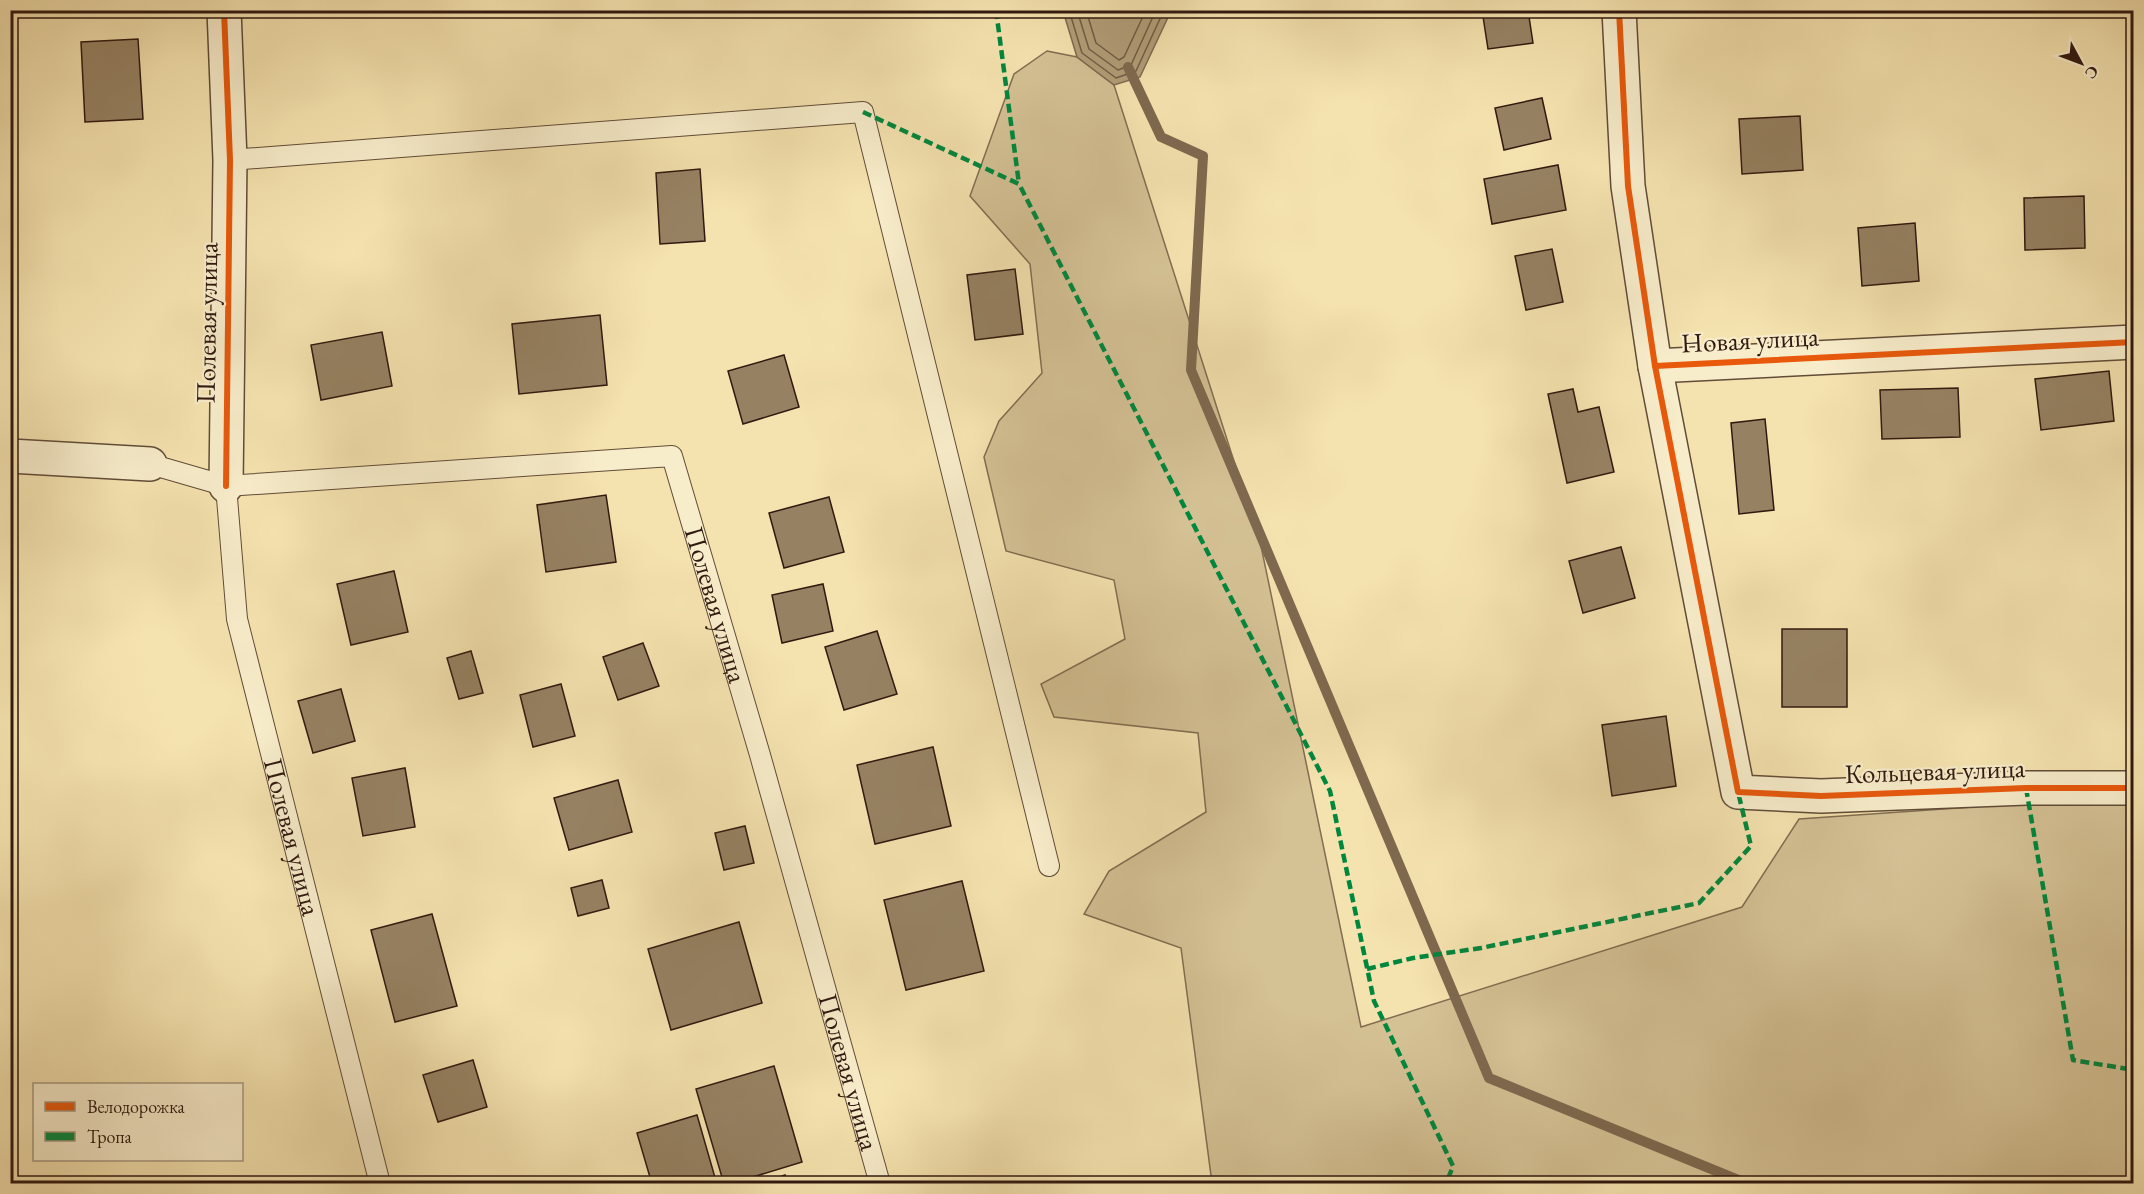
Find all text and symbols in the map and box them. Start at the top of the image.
north arrow [2051,33,2111,93]
text: С [2080,61,2104,84]
street label: Полевая улица [188,242,225,404]
street label: Новая улица [1680,318,1820,361]
street label: Полевая улица [677,522,756,687]
street label: Кольцевая улица [1844,750,2026,791]
street label: Полевая улица [256,754,329,919]
street label: Полевая улица [811,989,888,1155]
legend [33,1083,243,1161]
text: Велодорожка [87,1095,186,1118]
text: Тропа [87,1125,133,1148]

